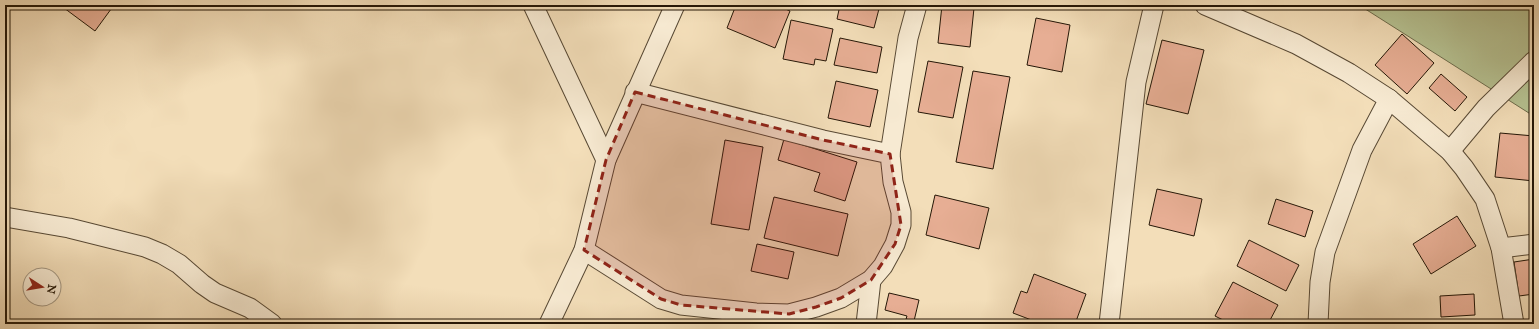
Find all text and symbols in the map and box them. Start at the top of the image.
north arrow [22,267,62,307]
text: N [44,283,59,296]

